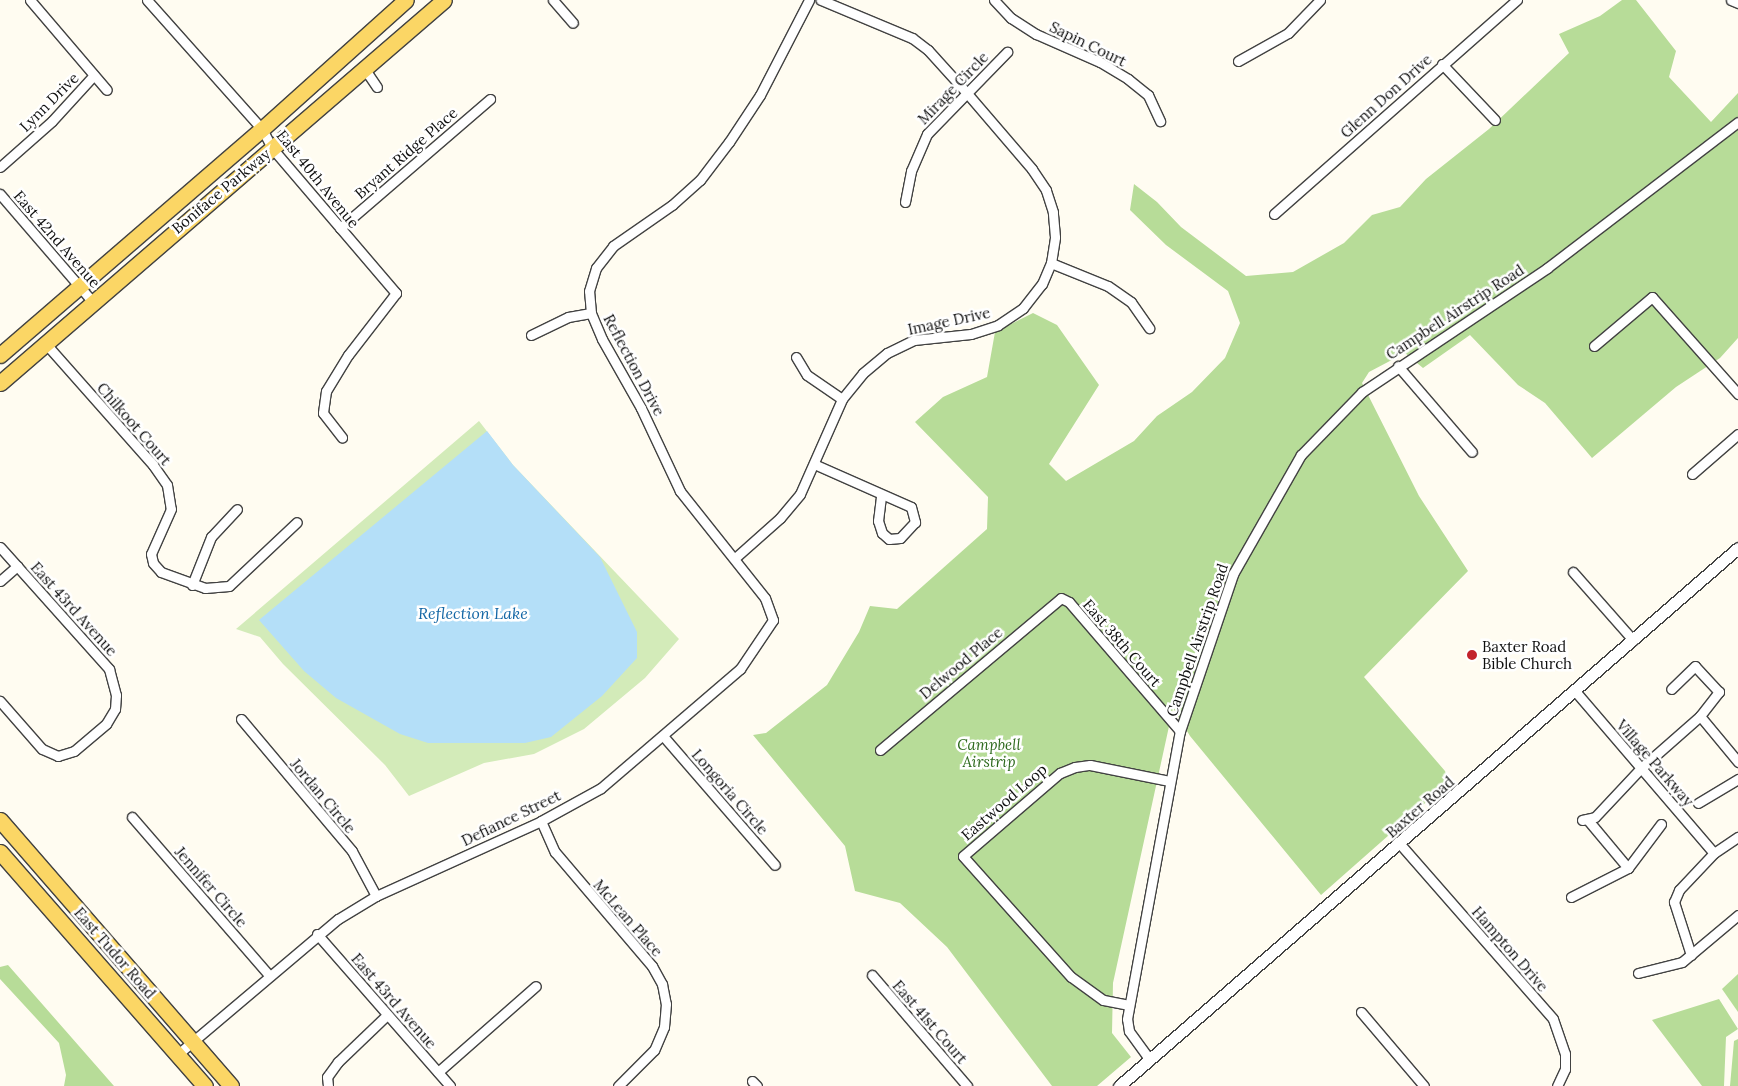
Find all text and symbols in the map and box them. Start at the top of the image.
street label: Sapin Court [1047,18,1129,70]
street label: Mirage Circle [914,48,992,128]
street label: Glenn Don Drive [1337,50,1435,142]
street label: Lynn Drive [16,69,82,135]
street label: Bryant Ridge Place [351,104,461,202]
street label: East 40th Avenue [273,126,363,232]
street label: Boniface Parkway [168,145,274,237]
street label: East 42nd Avenue [10,187,104,291]
street label: Campbell Airstrip Road [1383,261,1527,363]
street label: Image Drive [906,303,992,339]
street label: Reflection Drive [600,311,668,419]
street label: Chilkoot Court [93,379,175,469]
street label: East 43rd Avenue [27,558,121,660]
street label: Campbell Airstrip Road [1162,561,1232,719]
street label: East 38th Court [1079,596,1165,690]
water label: Reflection Lake [418,603,528,623]
street label: Delwood Place [916,623,1006,703]
place label: Baxter Road Bible Church [1482,637,1572,672]
marker: Baxter Road Bible Church [1466,649,1478,661]
street label: Village Parkway [1613,716,1697,810]
park label: Campbell Airstrip [957,735,1021,770]
street label: Longoria Circle [688,746,772,838]
street label: Jordan Circle [287,755,359,837]
street label: Eastwood Loop [958,760,1050,844]
street label: Baxter Road [1382,773,1458,841]
street label: Defiance Street [459,786,563,850]
street label: Jennifer Circle [171,843,251,931]
street label: McLean Place [590,876,666,960]
street label: Hampton Drive [1468,903,1552,995]
street label: East Tudor Road [70,904,160,1002]
street label: East 43rd Avenue [348,950,440,1052]
street label: East 41st Court [889,977,971,1067]

